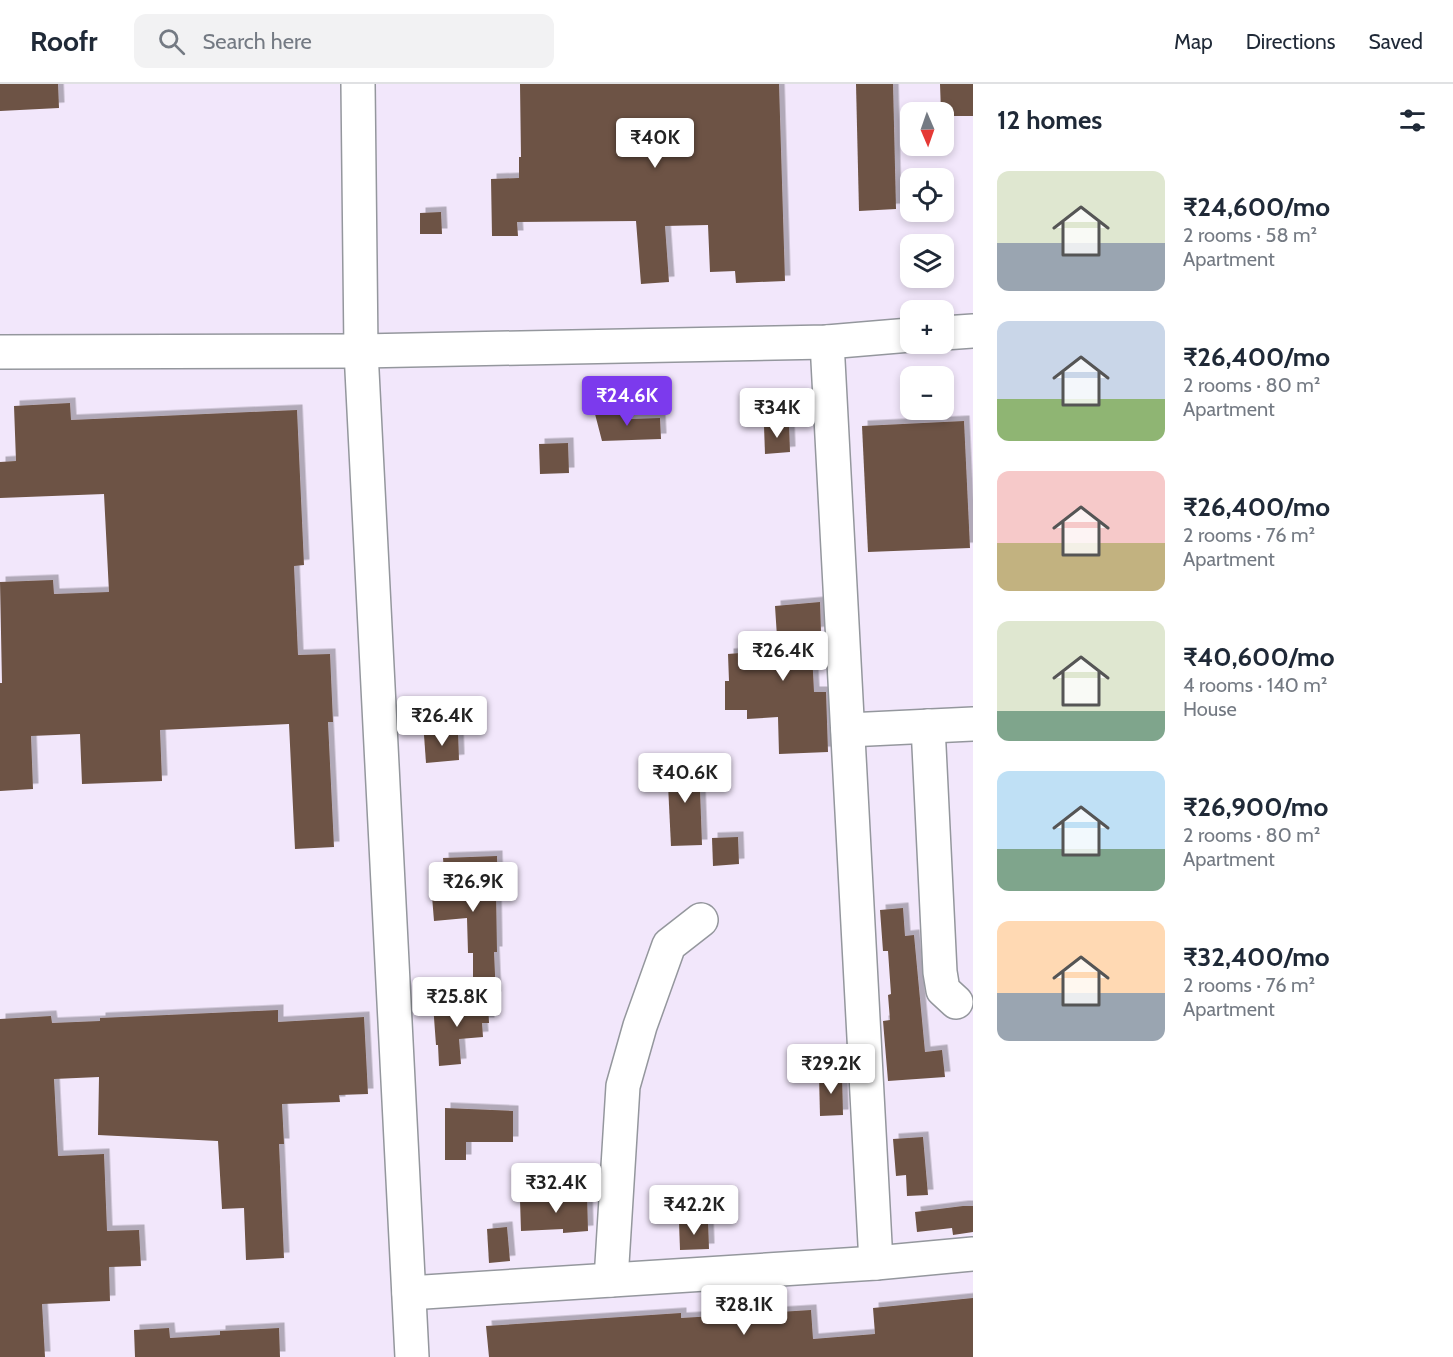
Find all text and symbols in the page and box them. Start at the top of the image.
search box [134,14,554,68]
text: Roofr [30,24,98,58]
icon: search [155,25,188,58]
text: Search here [203,28,312,55]
text: Map [1174,29,1213,54]
text: Directions [1246,29,1335,54]
text: Saved [1368,29,1423,54]
north arrow [900,102,954,156]
map controls [900,102,954,420]
text: 12 homes [997,104,1102,136]
icon: filters [1396,104,1429,137]
pin: ₹40K [619,118,691,169]
text: ₹40K [630,125,680,149]
button: locate [900,168,954,222]
text: ₹24,600/mo [1183,191,1330,223]
icon: home [1045,195,1117,267]
text: 2 rooms · 58 m² [1183,223,1317,247]
button: layers [900,234,954,288]
text: Apartment [1183,247,1275,271]
button: + [900,300,954,354]
text: ₹26,400/mo [1183,341,1330,373]
icon: home [1045,345,1117,417]
button: − [900,366,954,420]
text: 2 rooms · 80 m² [1183,373,1320,397]
pin: ₹24.6K [578,376,676,427]
text: ₹24.6K [596,383,658,407]
pin: ₹34K [741,388,813,439]
text: ₹34K [754,395,800,419]
text: Apartment [1183,397,1275,421]
text: ₹26,400/mo [1183,491,1330,523]
icon: home [1045,495,1117,567]
text: 2 rooms · 76 m² [1183,523,1315,547]
text: Apartment [1183,547,1275,571]
pin: ₹26.4K [734,631,832,682]
text: ₹26.4K [752,638,814,662]
text: ₹40,600/mo [1183,641,1334,673]
icon: home [1045,645,1117,717]
text: 4 rooms · 140 m² [1183,673,1327,697]
pin: ₹26.4K [393,696,491,747]
text: House [1183,697,1237,721]
text: ₹26.4K [411,703,473,727]
pin: ₹40.6K [636,753,734,804]
text: ₹40.6K [652,760,718,784]
text: ₹26,900/mo [1183,791,1328,823]
icon: home [1045,795,1117,867]
text: 2 rooms · 80 m² [1183,823,1320,847]
text: Apartment [1183,847,1275,871]
pin: ₹26.9K [424,862,522,913]
text: ₹26.9K [443,869,503,893]
text: ₹32,400/mo [1183,941,1330,973]
icon: home [1045,945,1117,1017]
text: 2 rooms · 76 m² [1183,973,1315,997]
pin: ₹25.8K [408,977,506,1028]
text: ₹25.8K [426,984,488,1008]
text: Apartment [1183,997,1275,1021]
pin: ₹29.2K [782,1044,880,1095]
text: ₹29.2K [801,1051,861,1075]
pin: ₹32.4K [507,1163,605,1214]
text: ₹32.4K [525,1170,587,1194]
pin: ₹42.2K [645,1185,743,1236]
text: ₹42.2K [663,1192,725,1216]
pin: ₹28.1K [695,1285,793,1336]
text: ₹28.1K [715,1292,773,1316]

